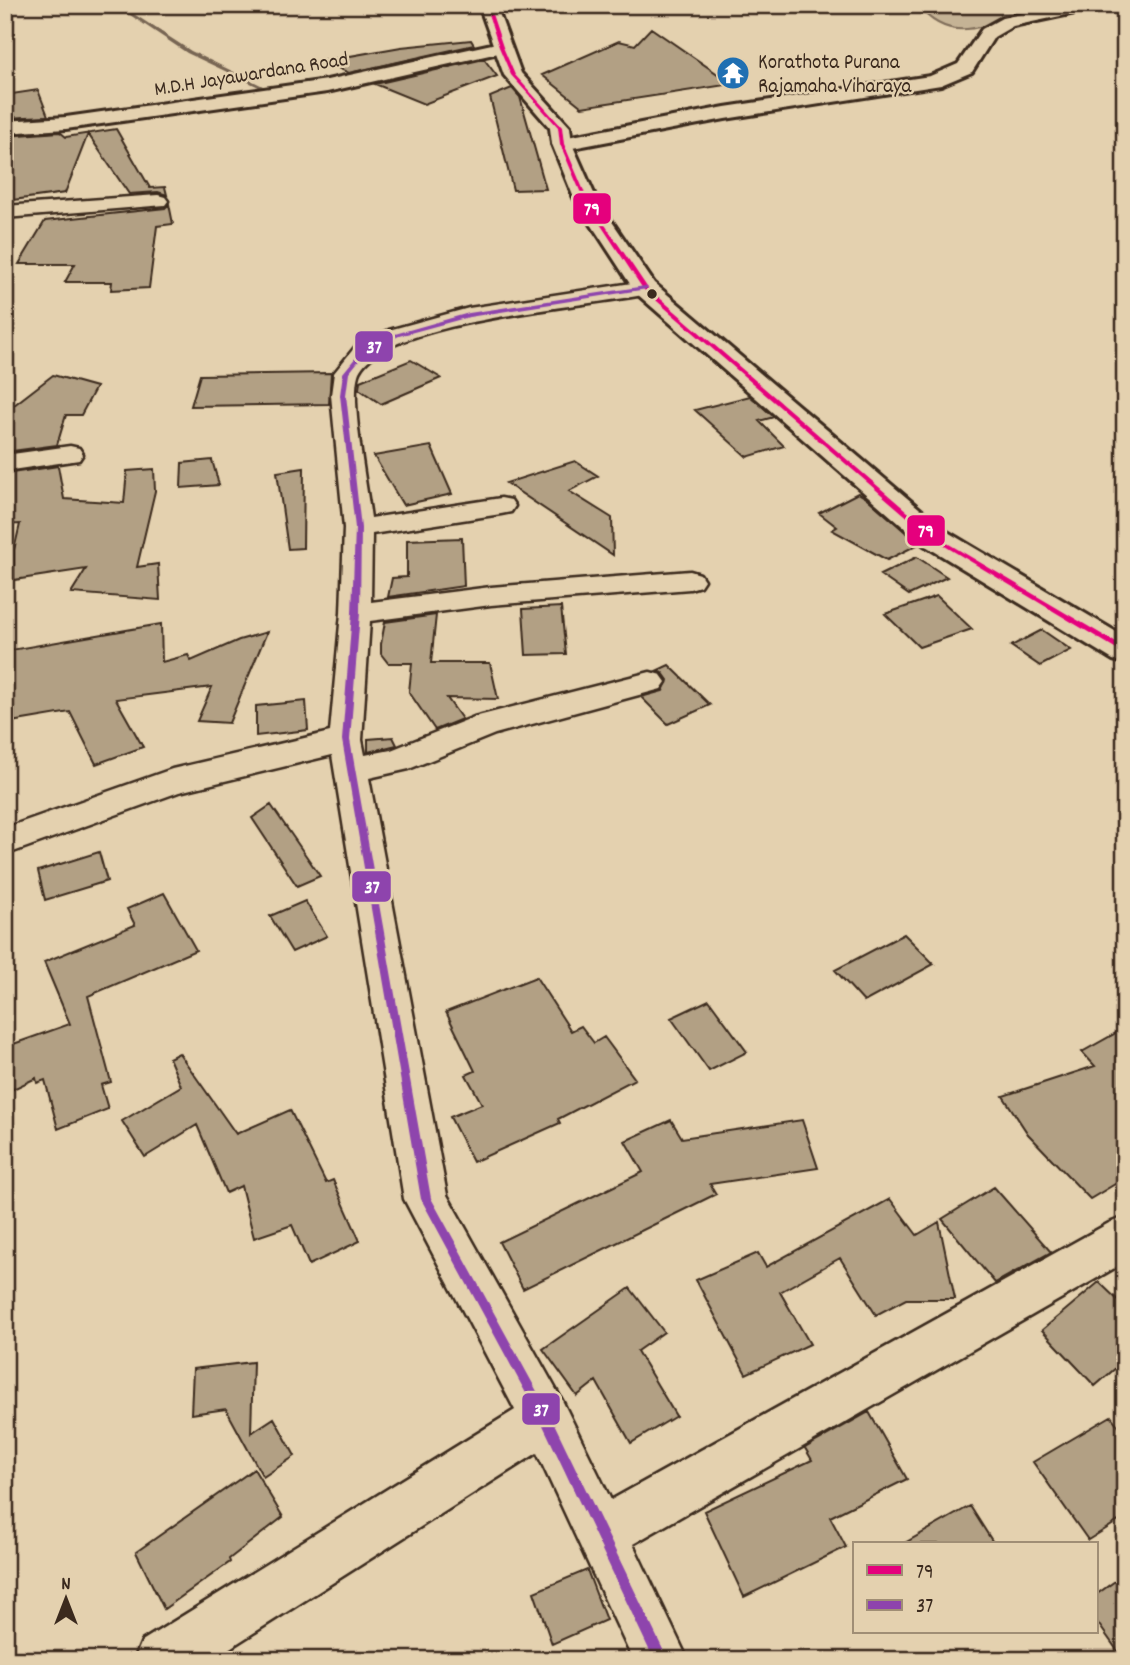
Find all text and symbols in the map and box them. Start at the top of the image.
street label: M.D.H Jayawardana Road [152,46,351,106]
place label: Korathota Purana Rajamaha Viharaya [758,49,913,103]
temple icon: Korathota Purana Rajamaha Viharaya [714,54,752,92]
line badge: 79 [572,192,612,225]
text: 79 [584,198,600,225]
unlabelled marker [645,287,659,301]
line badge: 37 [354,330,394,363]
text: 37 [366,336,382,363]
line badge: 79 [906,514,946,547]
text: 79 [918,520,934,547]
line badge: 37 [351,870,392,903]
text: 37 [364,876,380,903]
line badge: 37 [521,1392,561,1426]
text: 37 [533,1399,549,1426]
legend [853,1542,1098,1634]
text: 79 [916,1559,934,1589]
north arrow [32,1564,102,1634]
text: N [61,1572,71,1599]
text: 37 [916,1593,933,1623]

